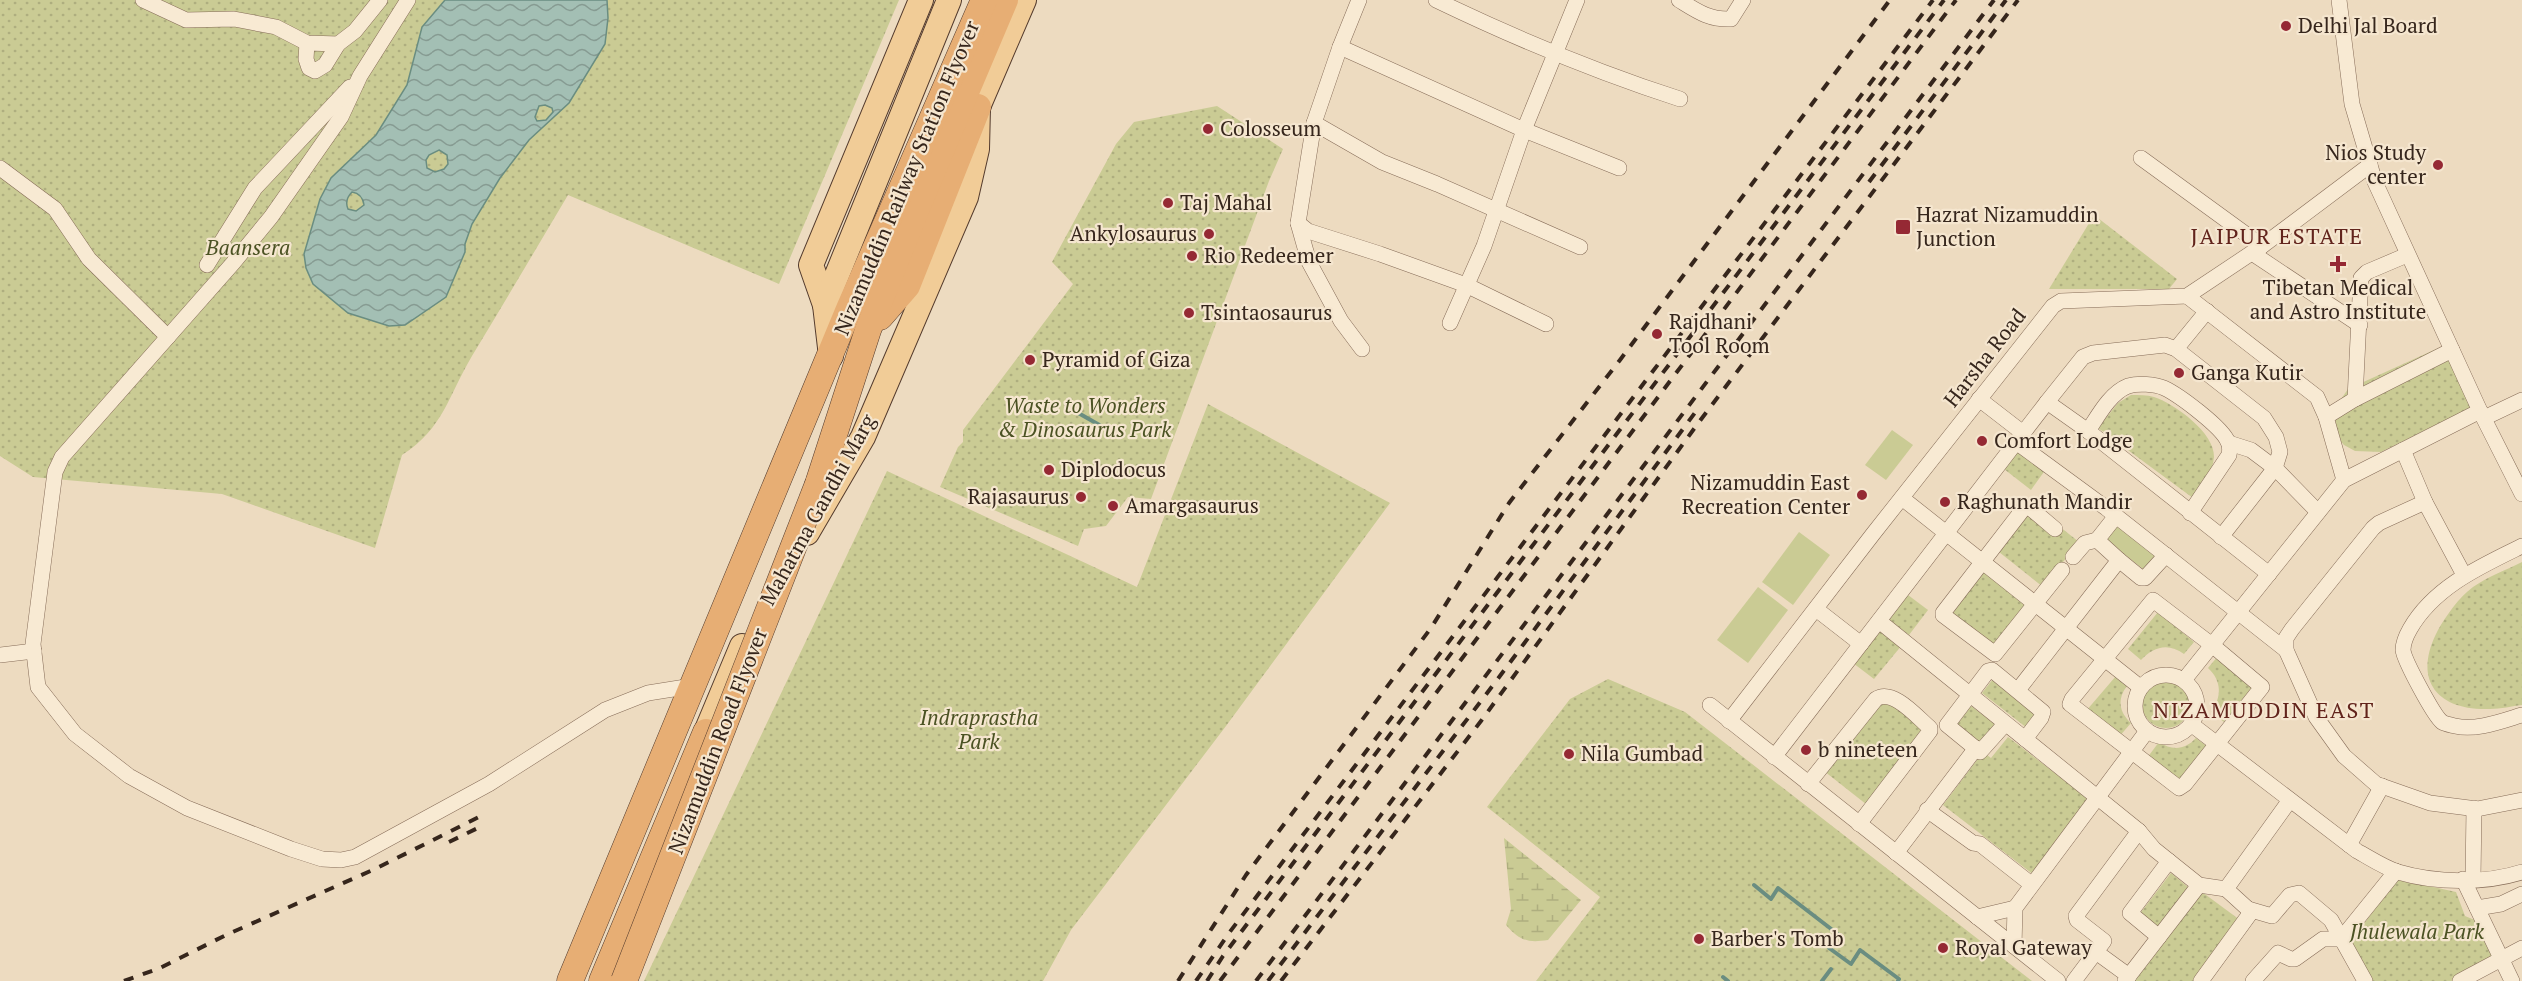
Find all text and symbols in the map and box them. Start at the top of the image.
place label: Delhi Jal Board [2298,11,2438,39]
street label: Nizamuddin Railway Station Flyover [827,16,985,339]
marker: Delhi Jal Board [2279,19,2293,33]
place label: Colosseum [1220,114,1322,142]
marker: Colosseum [1201,122,1215,136]
place label: Nios Study center [2325,138,2426,190]
marker: Nios Study center [2431,158,2445,172]
place label: Taj Mahal [1180,188,1272,216]
marker: Taj Mahal [1161,196,1175,210]
place label: Hazrat Nizamuddin Junction [1916,200,2099,252]
marker: Hazrat Nizamuddin Junction [1894,218,1912,236]
place label: Ankylosaurus [1070,219,1197,247]
district label: JAIPUR ESTATE [2190,221,2364,250]
marker: Ankylosaurus [1202,227,1216,241]
park label: Baansera [205,233,290,261]
place label: Rio Redeemer [1204,241,1334,269]
marker: Rio Redeemer [1185,249,1199,263]
marker: Tibetan Medical and Astro Institute [2329,255,2347,273]
place label: Tibetan Medical and Astro Institute [2250,273,2426,325]
place label: Tsintaosaurus [1201,298,1332,326]
street label: Harsha Road [1937,302,2032,412]
marker: Tsintaosaurus [1182,306,1196,320]
place label: Rajdhani Tool Room [1669,307,1770,359]
marker: Rajdhani Tool Room [1650,327,1664,341]
place label: Pyramid of Giza [1042,345,1191,373]
marker: Pyramid of Giza [1023,353,1037,367]
place label: Ganga Kutir [2191,358,2303,386]
marker: Ganga Kutir [2172,366,2186,380]
park label: Waste to Wonders & Dinosaurus Park [999,391,1172,443]
street label: Mahatma Gandhi Marg [753,408,882,610]
place label: Comfort Lodge [1994,426,2133,454]
marker: Comfort Lodge [1975,434,1989,448]
place label: Diplodocus [1061,455,1166,483]
marker: Diplodocus [1042,463,1056,477]
place label: Nizamuddin East Recreation Center [1682,468,1850,520]
place label: Rajasaurus [967,482,1069,510]
place label: Raghunath Mandir [1957,487,2132,515]
marker: Nizamuddin East Recreation Center [1855,488,1869,502]
marker: Rajasaurus [1074,490,1088,504]
place label: Amargasaurus [1125,491,1259,519]
marker: Raghunath Mandir [1938,495,1952,509]
marker: Amargasaurus [1106,499,1120,513]
street label: Nizamuddin Road Flyover [661,624,773,858]
district label: NIZAMUDDIN EAST [2153,695,2375,724]
park label: Indraprastha Park [919,703,1038,755]
place label: b nineteen [1818,735,1918,763]
place label: Nila Gumbad [1581,739,1703,767]
marker: b nineteen [1799,743,1813,757]
marker: Nila Gumbad [1562,747,1576,761]
park label: Jhulewala Park [2349,917,2485,945]
place label: Barber's Tomb [1711,924,1844,952]
marker: Barber's Tomb [1692,932,1706,946]
place label: Royal Gateway [1955,933,2092,961]
marker: Royal Gateway [1936,941,1950,955]

